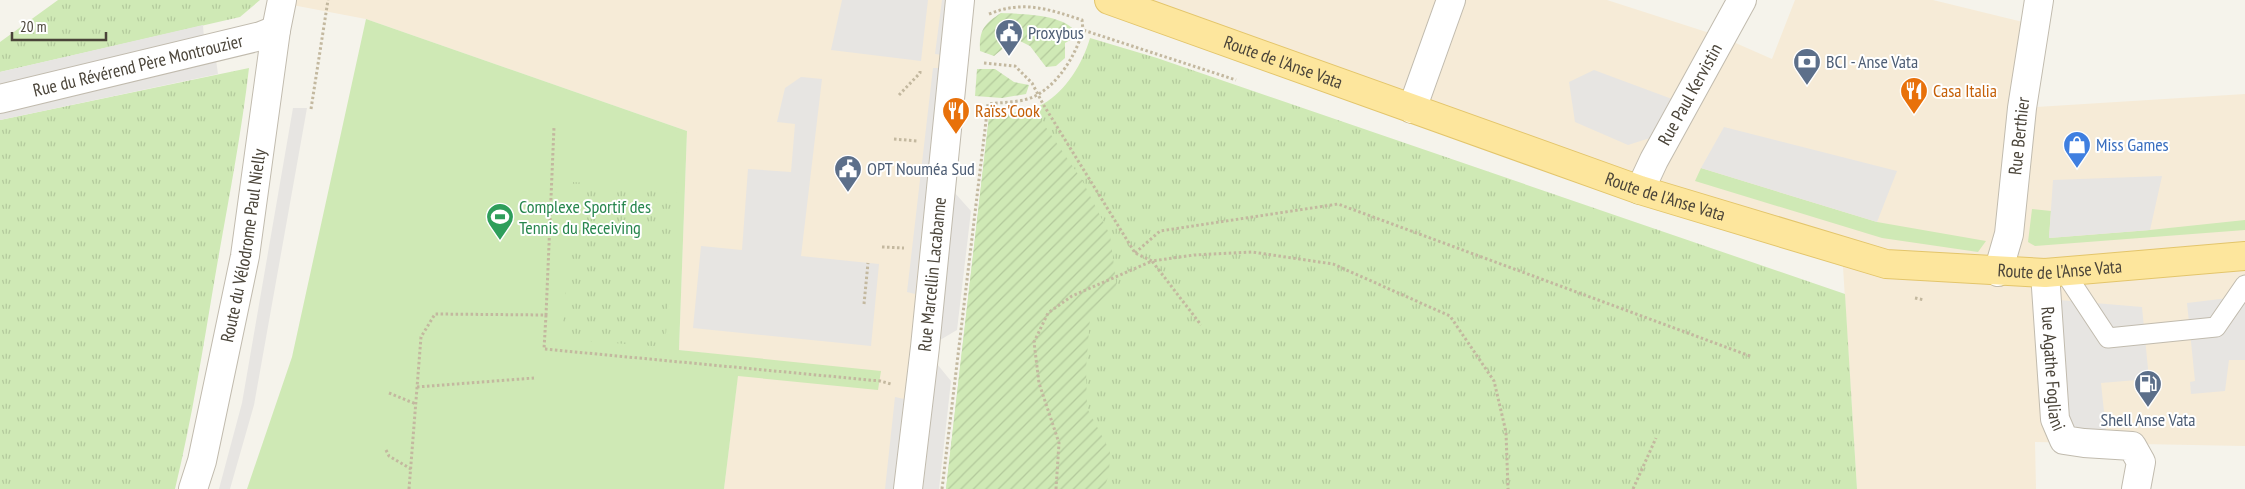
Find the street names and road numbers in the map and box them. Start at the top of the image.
street label: Rue du Révérend Père Montrouzier [31,29,245,102]
street label: Route de l'Anse Vata [1221,30,1346,94]
street label: Rue Paul Kervistin [1652,39,1727,149]
street label: Rue Berthier [2003,95,2035,176]
street label: Route du Vélodrome Paul Nielly [215,147,271,344]
street label: Route de l'Anse Vata [1602,166,1728,226]
street label: Rue Marcellin Lacabanne [913,196,951,353]
street label: Route de l'Anse Vata [1997,255,2123,284]
street label: Rue Agathe Fogliani [2036,306,2071,434]

